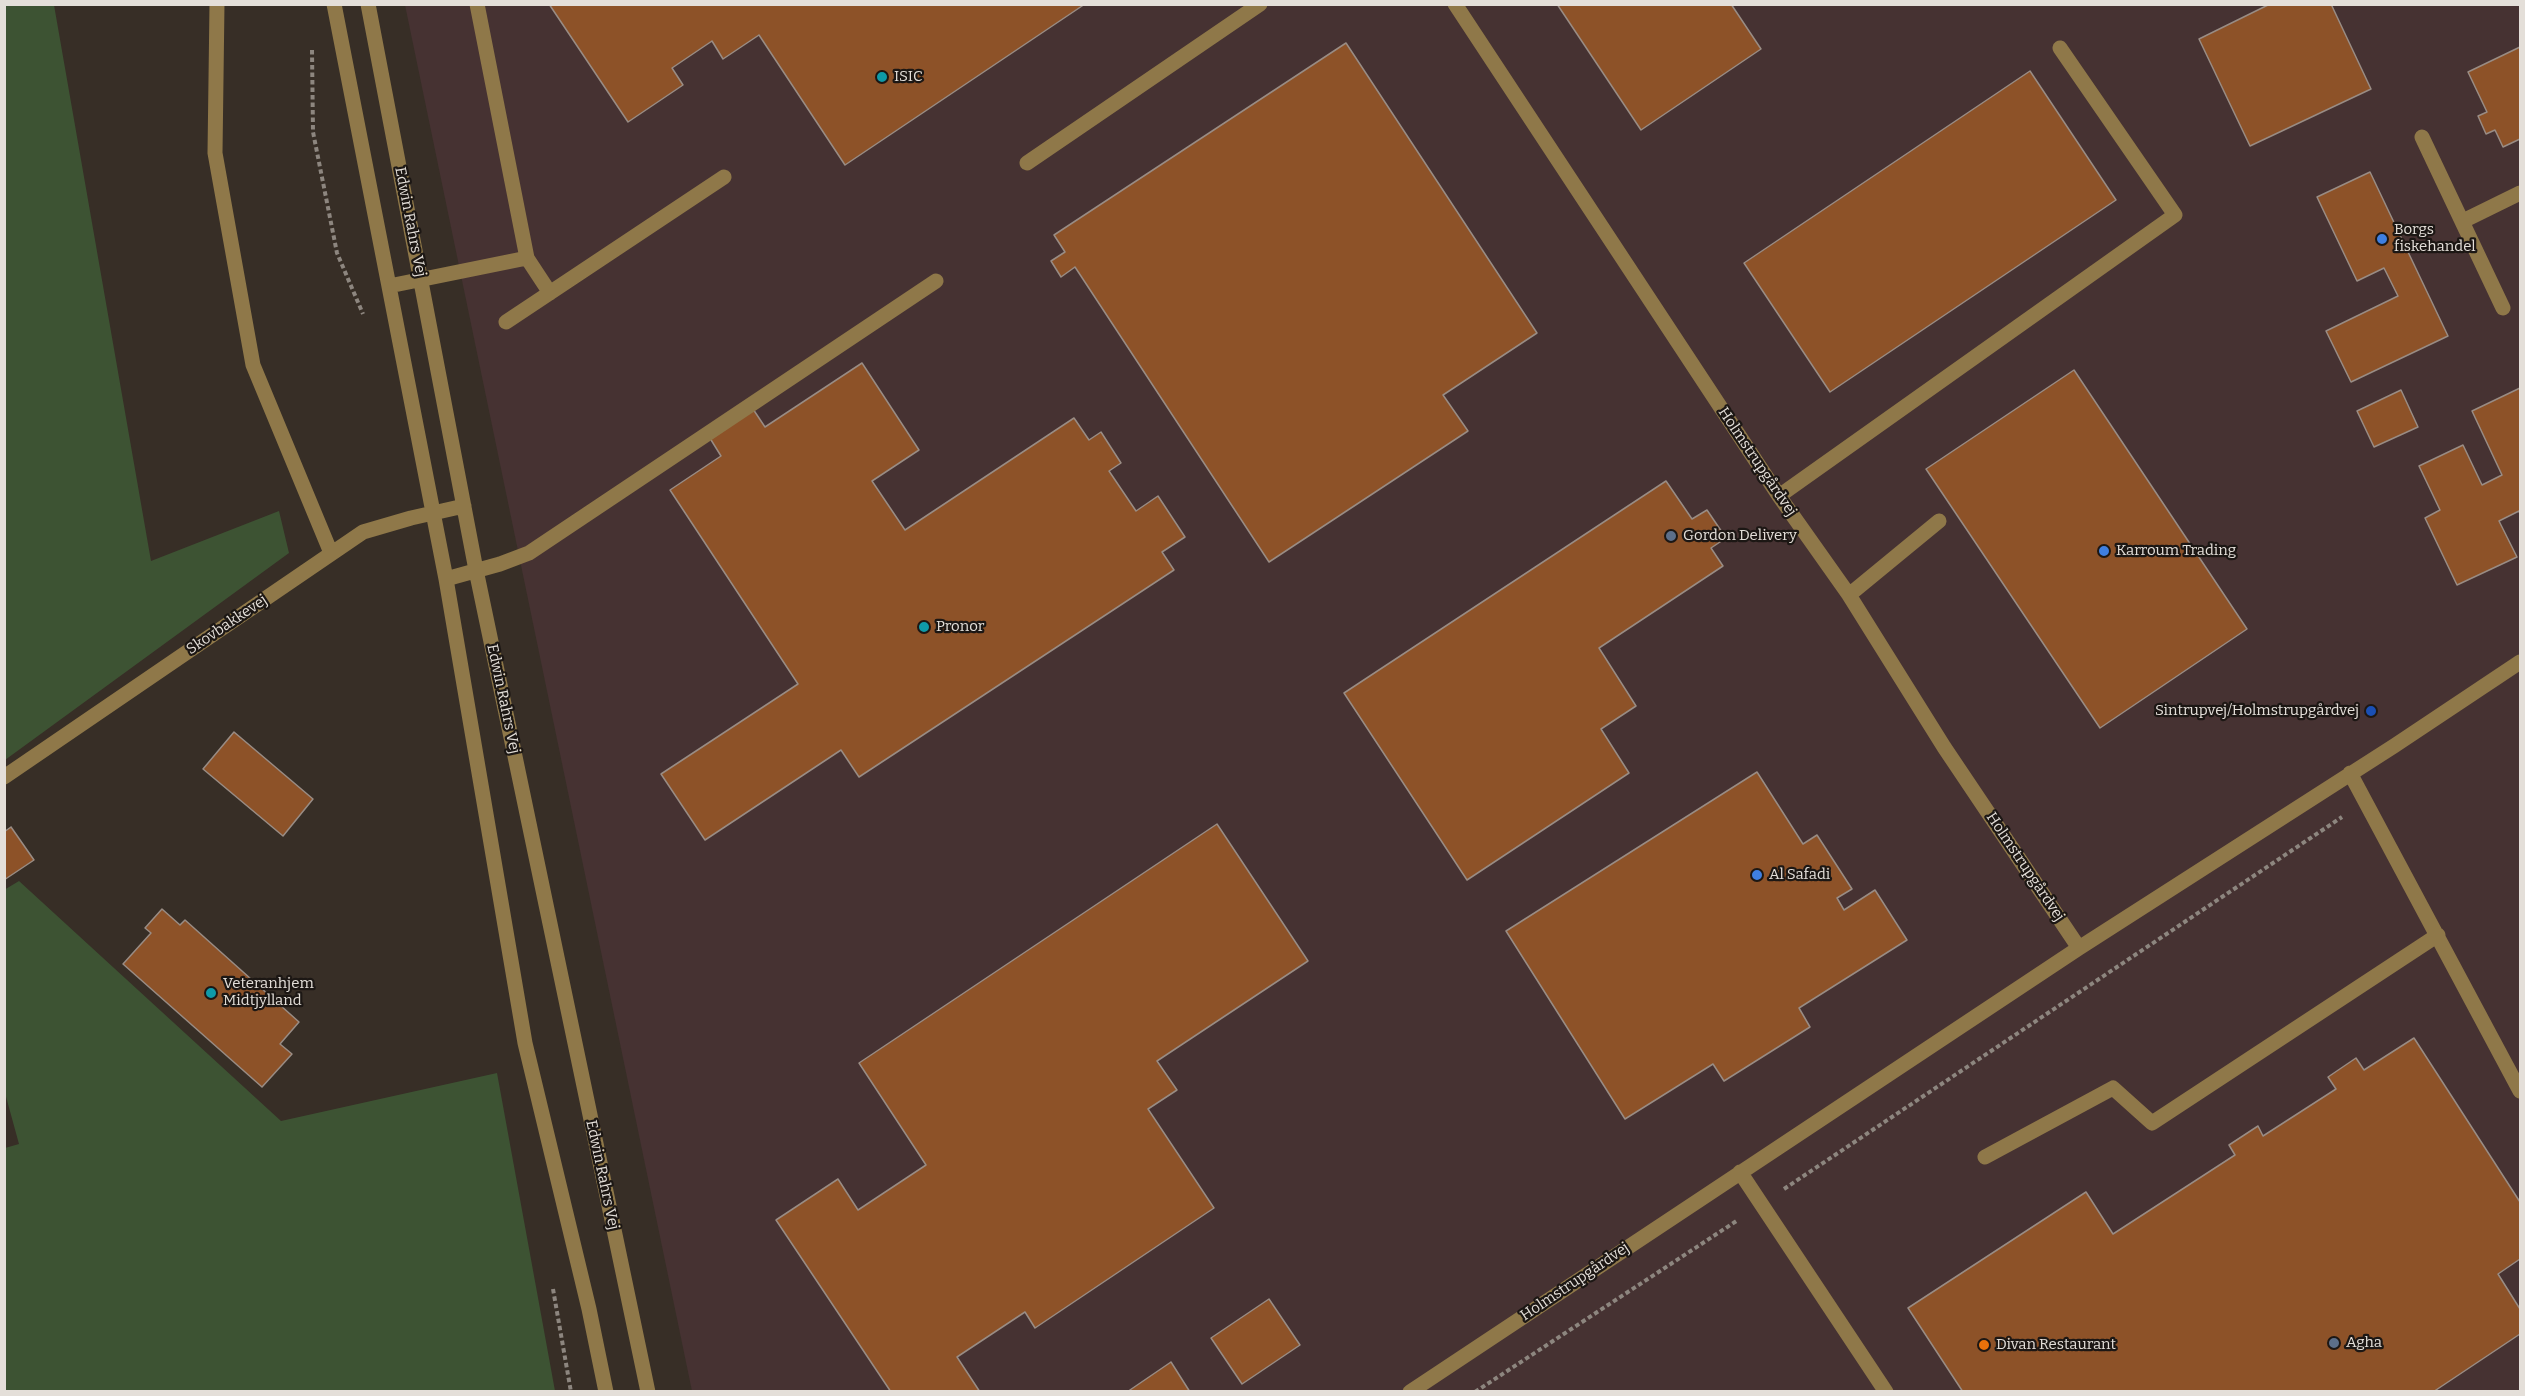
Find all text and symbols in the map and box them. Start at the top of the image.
place label: ISIC [894,68,923,86]
marker: ISIC [875,70,889,84]
street label: Edwin Rahrs Vej [391,165,429,279]
place label: Borgs fiskehandel [2394,221,2476,256]
marker: Borgs fiskehandel [2375,232,2389,246]
street label: Holmstrupgårdvej [1714,404,1800,520]
place label: Gordon Delivery [1683,527,1797,545]
marker: Gordon Delivery [1664,529,1678,543]
place label: Karroum Trading [2116,542,2236,560]
marker: Karroum Trading [2097,544,2111,558]
street label: Skovbakkevej [183,591,271,659]
place label: Pronor [936,618,984,636]
marker: Pronor [917,620,931,634]
street label: Edwin Rahrs Vej [483,643,523,755]
place label: Sintrupvej/Holmstrupgårdvej [2155,702,2359,720]
marker: Sintrupvej/Holmstrupgårdvej [2364,704,2378,718]
street label: Holmstrupgårdvej [1982,809,2068,925]
place label: Al Safadi [1769,866,1830,884]
marker: Al Safadi [1750,868,1764,882]
place label: Veteranhjem Midtjylland [223,975,314,1010]
marker: Veteranhjem Midtjylland [204,986,218,1000]
street label: Edwin Rahrs Vej [582,1119,622,1231]
street label: Holmstrupgårdvej [1517,1239,1633,1325]
place label: Agha [2346,1334,2382,1352]
place label: Divan Restaurant [1996,1336,2116,1354]
marker: Agha [2327,1336,2341,1350]
marker: Divan Restaurant [1977,1338,1991,1352]

